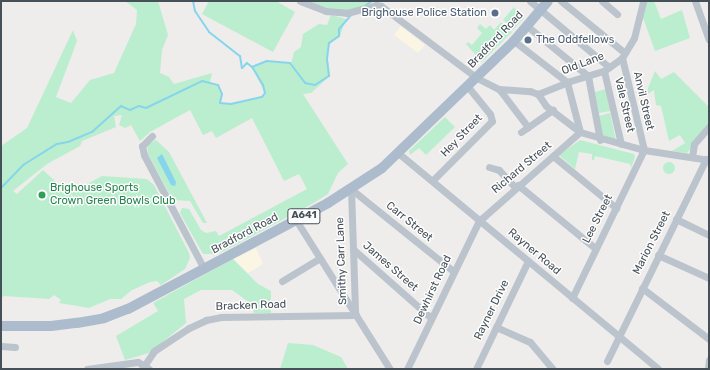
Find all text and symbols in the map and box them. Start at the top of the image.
place label: Brighouse Police Station [361,6,487,20]
marker: Brighouse Police Station [490,8,500,18]
street label: Bradford Road [466,9,526,71]
place label: The Oddfellows [536,33,614,47]
marker: The Oddfellows [523,35,533,45]
street label: Old Lane [560,50,606,78]
street label: Anvil Street [630,70,656,132]
street label: Vale Street [611,76,637,134]
street label: Hey Street [438,112,486,160]
street label: Richard Street [489,139,555,197]
place label: Brighouse Sports Crown Green Bowls Club [50,182,175,208]
marker: Brighouse Sports Crown Green Bowls Club [37,190,47,200]
street label: Lee Street [580,192,616,246]
street label: Carr Street [383,199,435,245]
road number: A641 [287,208,321,224]
street label: Marion Street [630,209,674,277]
street label: Bradford Road [209,211,281,257]
street label: Smithy Carr Lane [334,217,350,305]
street label: Rayner Road [505,226,563,278]
street label: James Street [360,239,420,295]
street label: Dewhirst Road [411,253,455,327]
street label: Rayner Drive [472,278,512,342]
street label: Bracken Road [216,298,286,314]

